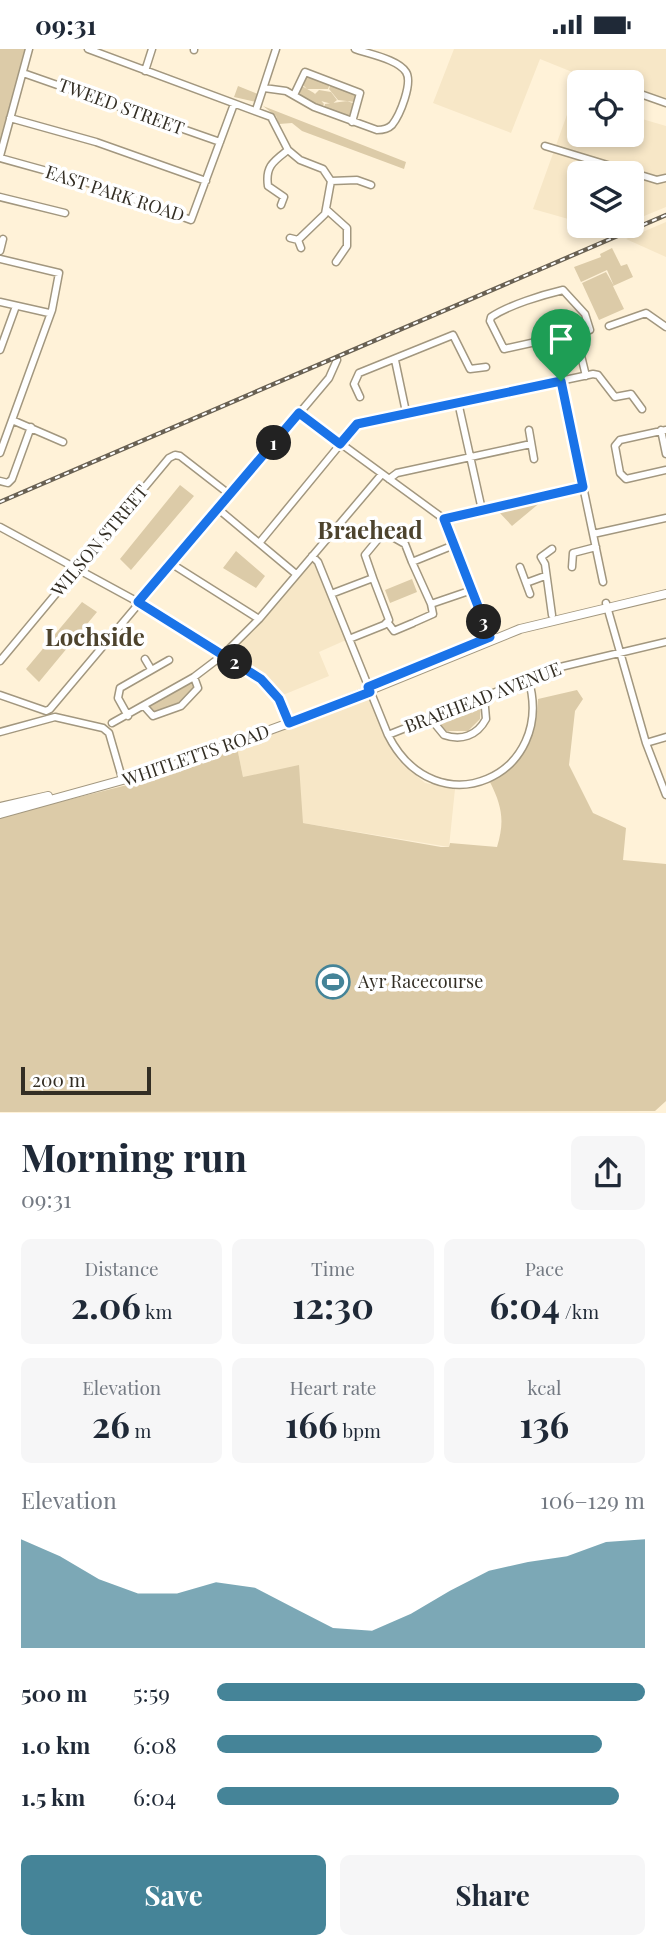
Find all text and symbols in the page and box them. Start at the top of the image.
text: 09:31 [35,7,96,42]
map controls [567,70,644,238]
button: locate [567,70,644,147]
street label: TWEED STREET [55,72,188,140]
street label: EAST PARK ROAD [43,159,188,227]
button: layers [567,161,644,238]
pin [531,309,591,381]
icon: arrive [542,320,580,358]
pin: 1 [256,425,292,461]
text: 1 [270,429,277,455]
street label: WILSON STREET [45,479,153,602]
district label: Braehead [317,513,423,545]
pin: 3 [466,605,502,639]
text: 3 [479,608,488,634]
district label: Lochside [45,620,145,652]
pin: 2 [218,645,252,679]
text: 2 [230,648,239,674]
street label: BRAEHEAD AVENUE [401,656,564,738]
street label: WHITLETTS ROAD [118,719,272,792]
sports icon: Ayr Racecourse [314,963,352,1001]
place label: Ayr Racecourse [357,969,483,993]
scale bar [21,1064,150,1095]
text: 200 m [32,1066,86,1092]
text: Morning run [21,1131,247,1182]
button: share [571,1136,645,1210]
text: 09:31 [21,1183,72,1214]
text: Distance [85,1255,159,1281]
text: Time [311,1255,355,1281]
text: Pace [525,1255,564,1281]
text: 2.06 [71,1281,141,1328]
text: 12:30 [292,1281,374,1328]
text: 6:04 [489,1281,560,1328]
text: km [141,1298,172,1324]
text: /km [560,1298,599,1324]
text: Elevation [82,1374,161,1400]
text: Heart rate [290,1374,376,1400]
text: kcal [527,1374,561,1400]
text: 26 [92,1400,130,1447]
text: 166 [285,1400,338,1447]
text: 136 [519,1400,569,1447]
text: m [130,1417,151,1443]
text: bpm [338,1417,381,1443]
text: Elevation [21,1484,117,1515]
text: 106–129 m [540,1484,645,1515]
text: 500 m [21,1677,87,1708]
text: 5:59 [133,1677,170,1708]
text: 1.0 km [21,1729,90,1760]
text: 6:08 [133,1729,177,1760]
text: 1.5 km [21,1781,85,1812]
text: 6:04 [133,1781,176,1812]
button: Save [21,1855,326,1935]
button: Share [340,1855,645,1935]

